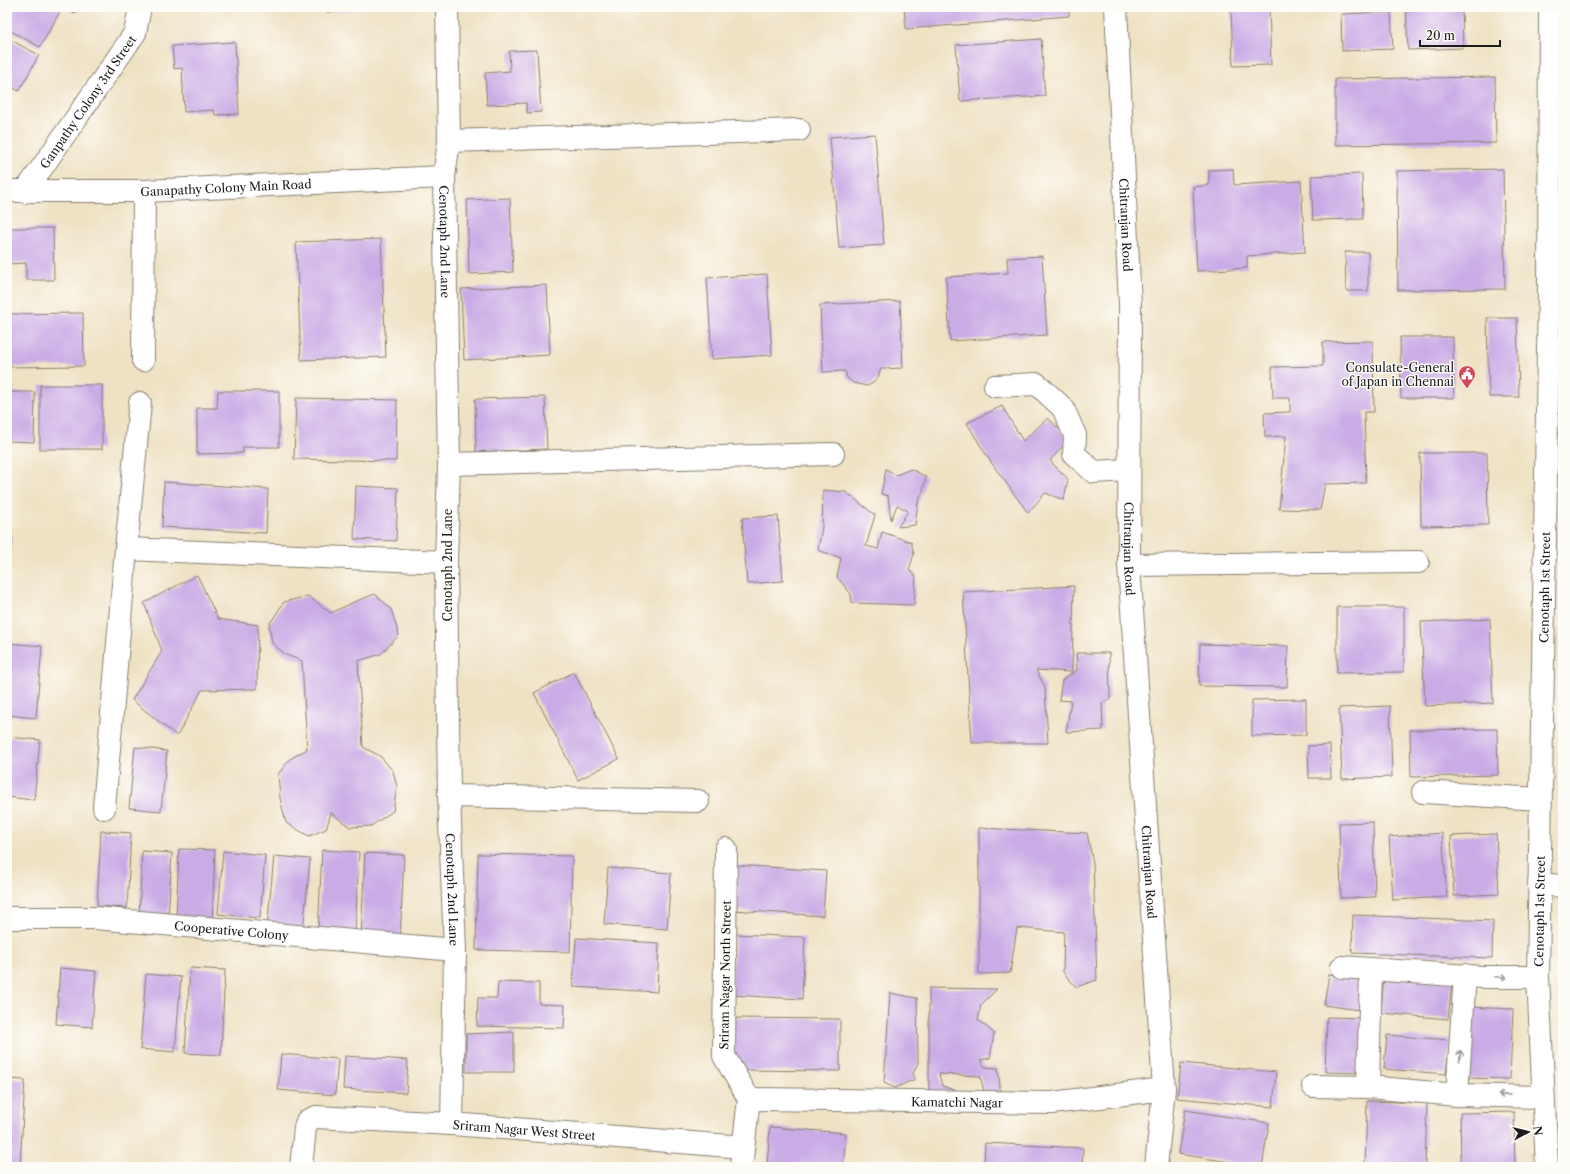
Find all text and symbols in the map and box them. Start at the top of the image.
scale bar [1420,22,1500,48]
text: 20 m [1426,28,1455,43]
street label: Ganpathy Colony 3rd Street [36,31,139,171]
street label: Ganapathy Colony Main Road [140,176,313,199]
street label: Chitranjan Road [1117,178,1136,273]
street label: Cenotaph 2nd Lane [437,185,454,299]
place label: Consulate-General of Japan in Chennai [1341,360,1454,389]
public building icon: Consulate-General of Japan in Chennai [1457,364,1477,389]
street label: Chitranjan Road [1121,502,1139,597]
street label: Cenotaph 2nd Lane [440,508,455,621]
street label: Cenotaph 1st Street [1536,531,1553,643]
street label: Chitranjan Road [1139,825,1160,920]
street label: Cenotaph 2nd Lane [443,833,462,946]
street label: Cenotaph 1st Street [1531,855,1547,967]
street label: Sriram Nagar North Street [716,900,734,1050]
street label: Cooperative Colony [174,918,290,943]
one-way arrow [1494,973,1507,981]
one-way arrow [1456,1050,1463,1063]
one-way arrow [1498,1091,1511,1099]
street label: Kamatchi Nagar [911,1094,1003,1110]
north arrow [1508,1112,1548,1152]
street label: Sriram Nagar West Street [452,1117,597,1143]
text: N [1530,1125,1546,1137]

